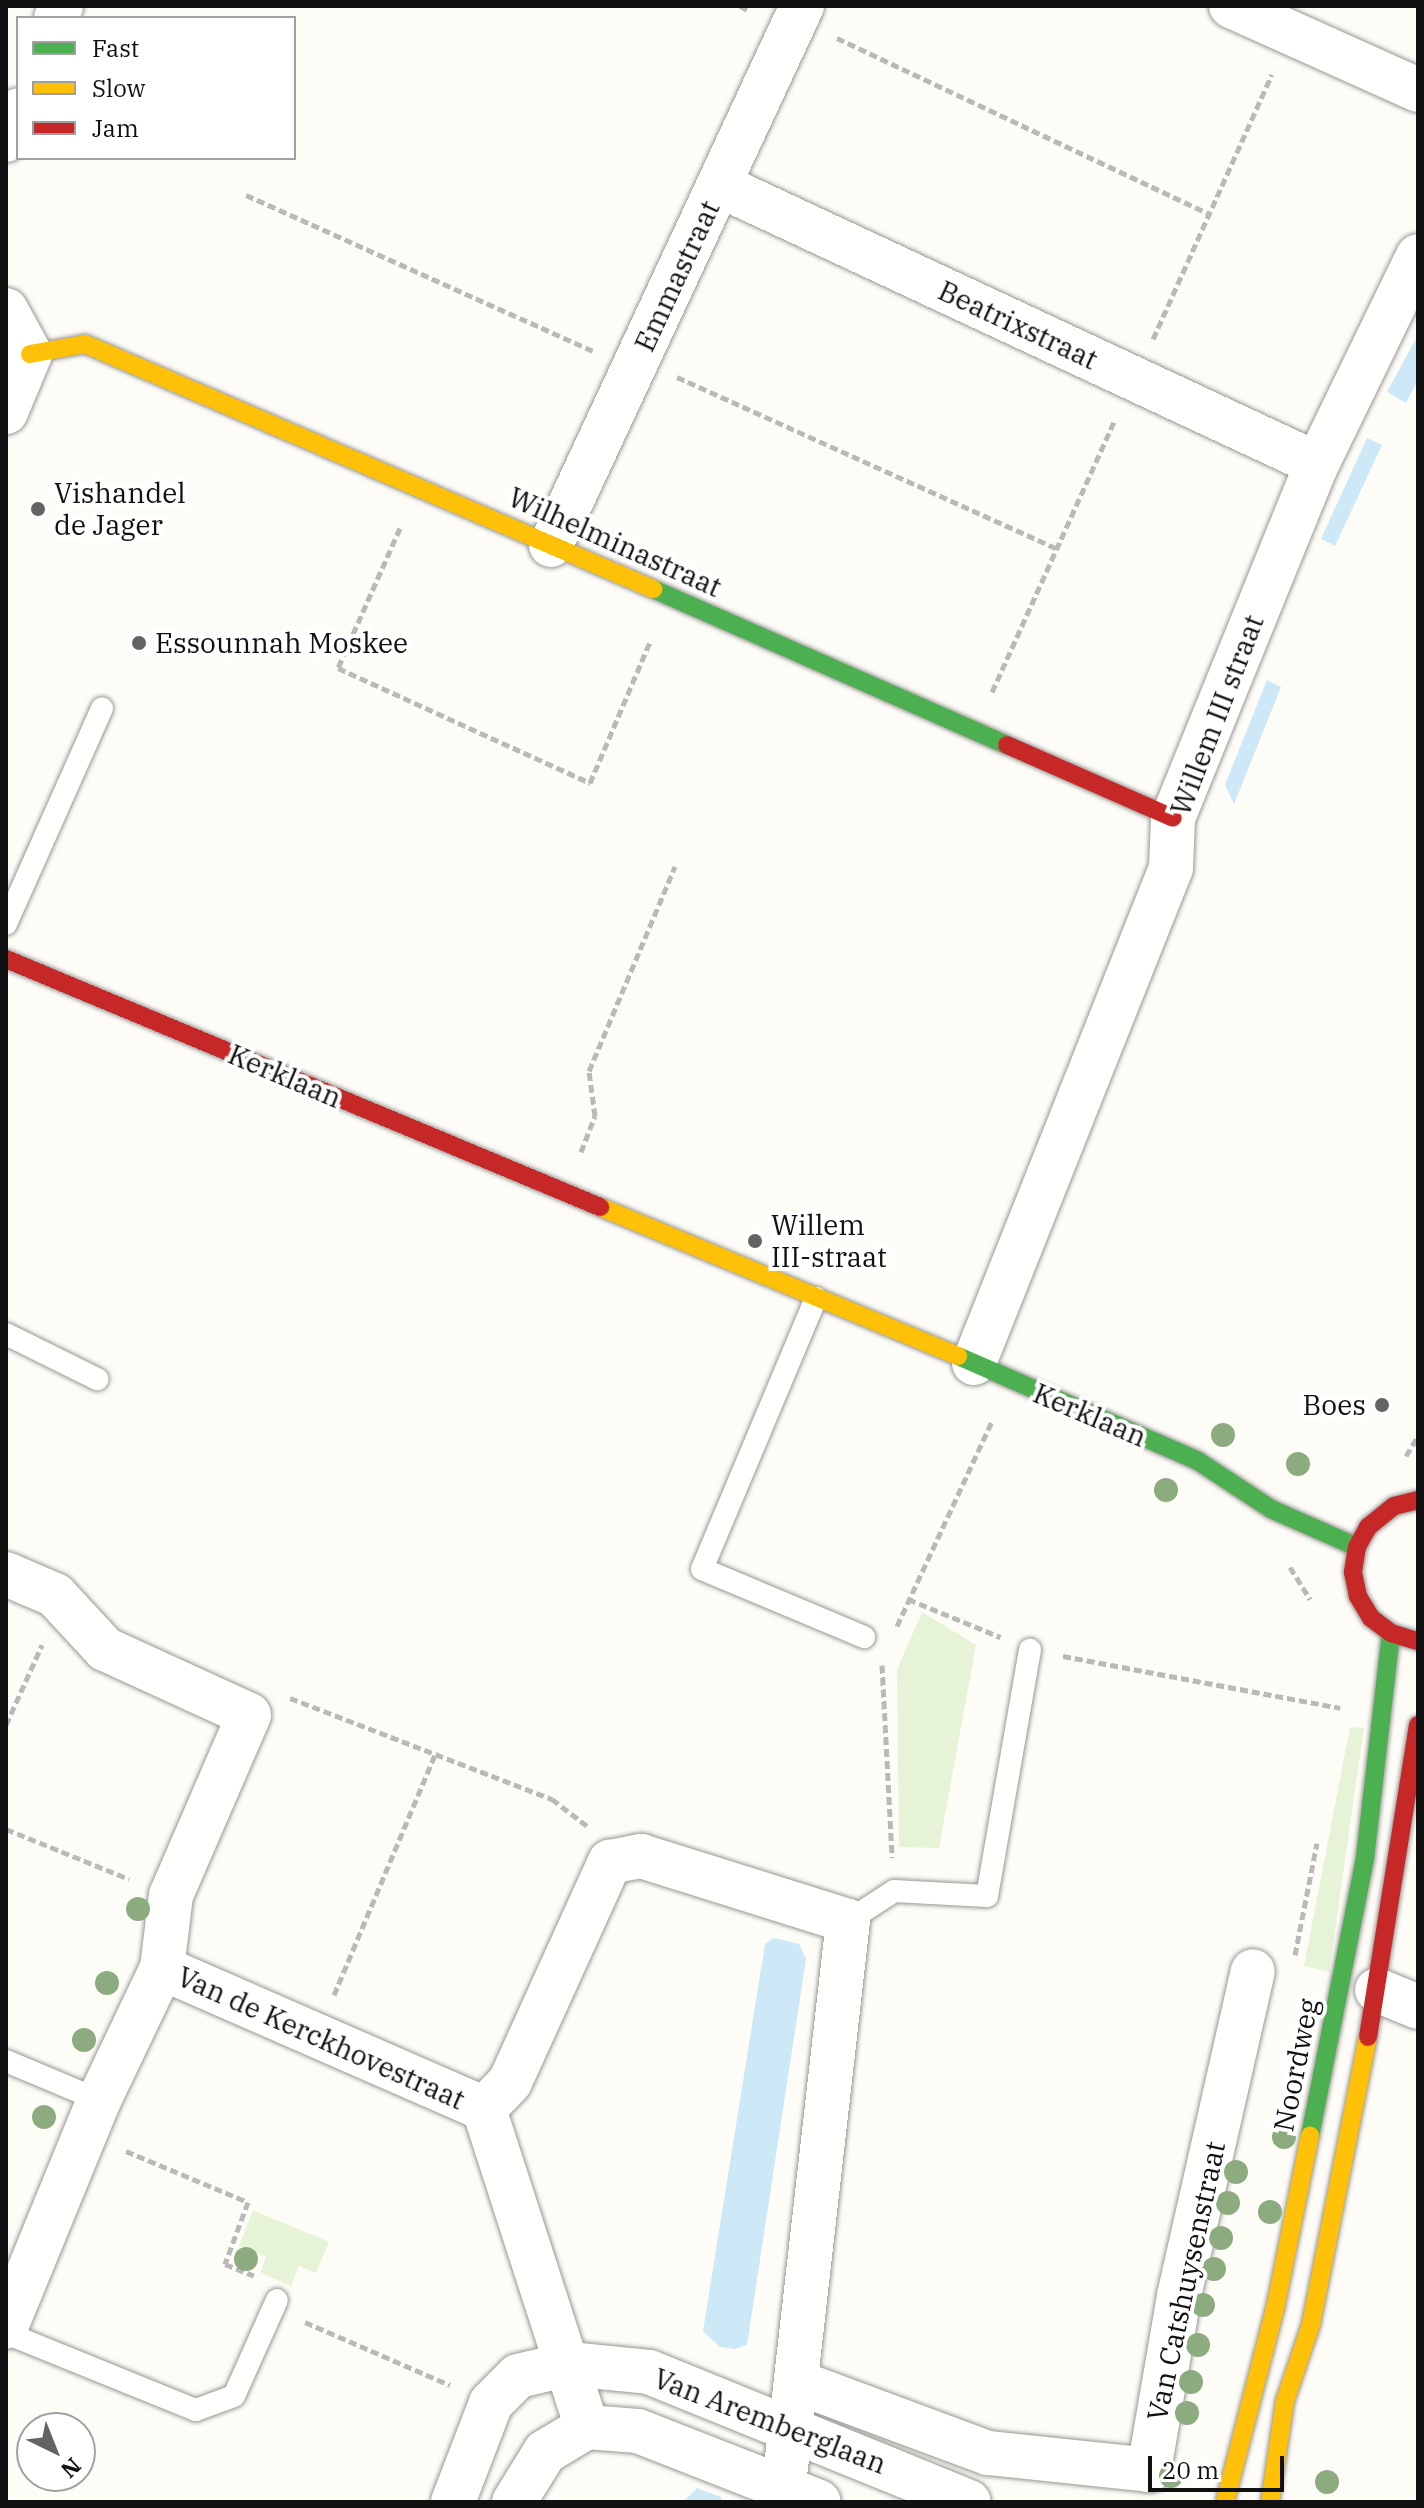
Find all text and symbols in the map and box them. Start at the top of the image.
legend [16,16,296,160]
text: Fast [92,32,139,64]
text: Slow [92,72,145,104]
text: Jam [92,112,139,144]
street label: Emmastraat [627,195,727,357]
street label: Beatrixstraat [933,273,1103,377]
place label: Vishandel de Jager [54,476,186,542]
street label: Wilhelminastraat [503,480,727,604]
marker: Vishandel de Jager [29,500,47,518]
street label: Willem III straat [1163,610,1271,820]
place label: Essounnah Moskee [155,626,408,660]
marker: Essounnah Moskee [130,634,148,652]
street label: Kerklaan [223,1037,347,1115]
place label: Willem III-straat [771,1208,887,1274]
marker: Willem III-straat [746,1232,764,1250]
street label: Kerklaan [1028,1376,1152,1454]
place label: Boes [1302,1388,1366,1422]
marker: Boes [1373,1396,1391,1414]
street label: Van de Kerckhovestraat [172,1959,470,2117]
street label: Noordweg [1267,1996,1325,2134]
street label: Van Catshuysenstraat [1140,2138,1232,2424]
street label: Van Aremberglaan [649,2361,891,2481]
north arrow [16,2412,96,2492]
scale bar [1152,2440,1288,2490]
text: N [55,2452,88,2485]
text: 20 m [1162,2454,1219,2486]

